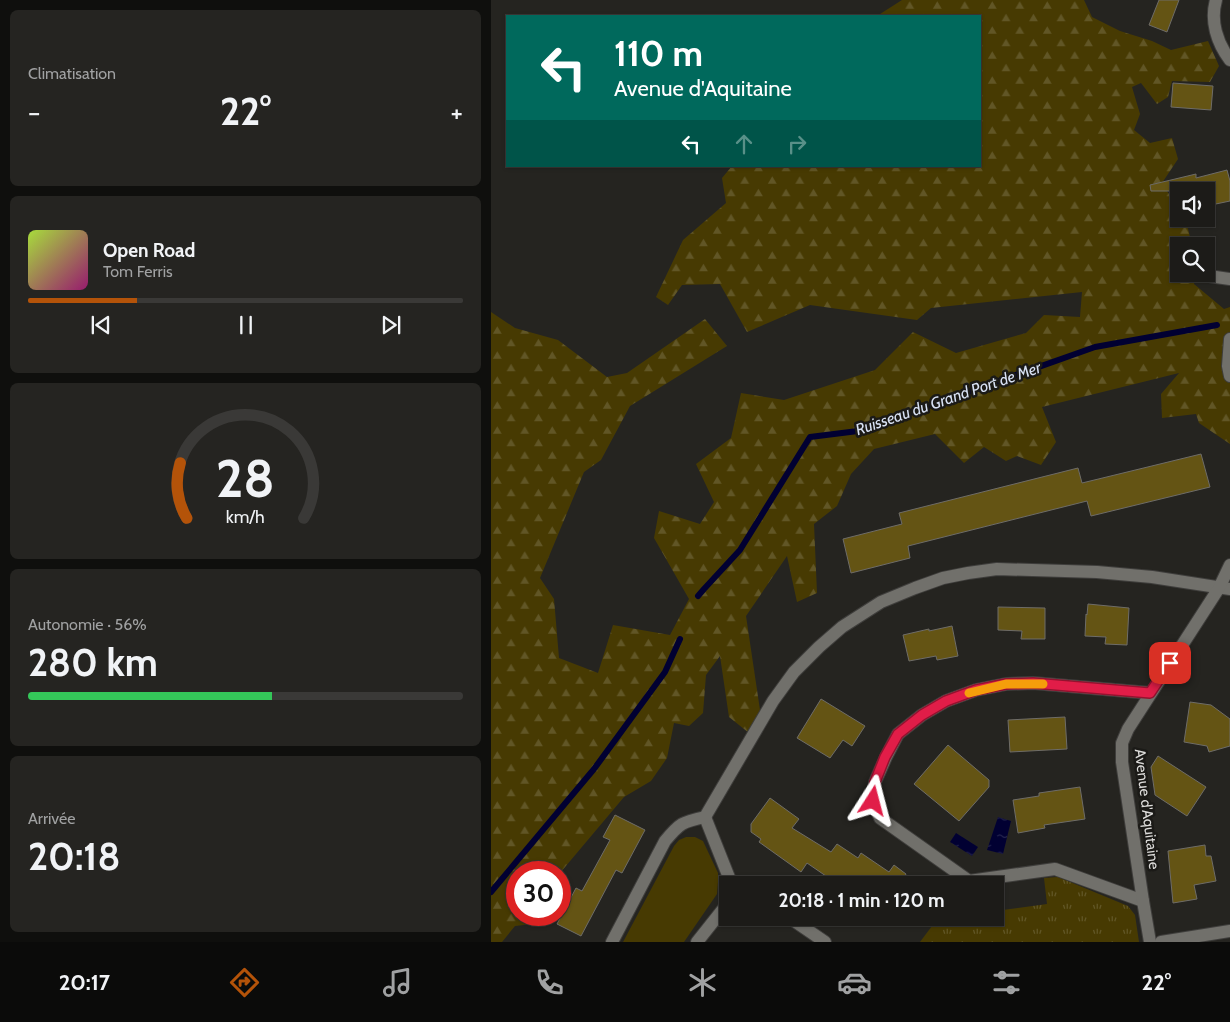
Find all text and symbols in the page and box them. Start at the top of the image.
text: 110 m [614,32,703,75]
icon: left [531,35,596,100]
text: Climatisation [28,64,116,83]
text: Avenue d'Aquitaine [614,75,792,102]
text: 22° [220,88,271,135]
text: − [28,95,40,129]
text: + [451,95,463,129]
icon: left [677,130,705,158]
icon: ahead [730,130,758,158]
icon: right [783,130,811,158]
map controls [1170,182,1215,282]
button: sound [1170,182,1215,227]
button: search [1170,237,1215,282]
text: Open Road [103,239,195,262]
text: Tom Ferris [103,262,173,281]
icon: previous [87,311,115,339]
icon: pause [232,311,260,339]
icon: next [377,311,405,339]
water label: Ruisseau du Grand Port de Mer [853,357,1044,439]
text: 28 [216,447,275,510]
text: km/h [226,506,265,527]
text: Autonomie · 56% [28,615,147,634]
text: 280 km [28,639,158,686]
pin [1149,642,1191,684]
icon: arrive [1156,649,1184,677]
street label: Avenue d'Aquitaine [1131,748,1163,871]
position arrow [846,774,898,826]
text: Arrivée [28,809,75,828]
text: 20:18 [28,833,120,880]
speed limit sign: 30 [506,861,571,926]
text: 20:18 · 1 min · 120 m [778,889,945,912]
icon: directions [227,965,262,1000]
icon: music [380,965,415,1000]
icon: phone [532,965,567,1000]
icon: climate [685,965,720,1000]
icon: car [837,965,872,1000]
icon: filters [989,965,1024,1000]
text: 20:17 [59,969,110,996]
text: 22° [1142,969,1171,996]

